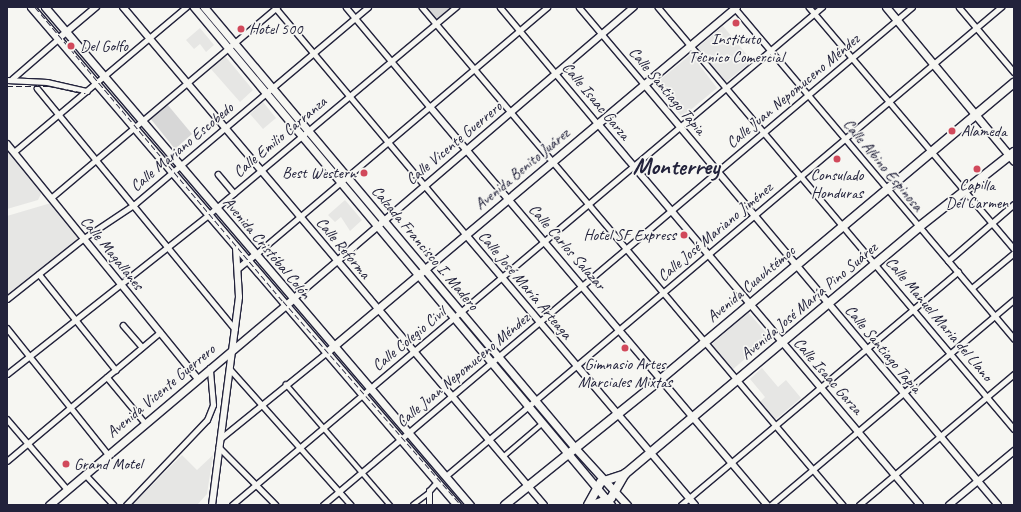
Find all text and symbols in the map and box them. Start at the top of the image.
marker: Instituto Técnico Comercial [731,18,741,28]
place label: Hotel 500 [249,19,302,39]
marker: Hotel 500 [236,24,246,34]
place label: Instituto Técnico Comercial [688,29,784,67]
street label: Calle Juan Nepomuceno Méndez [723,30,863,152]
place label: Del Golfo [80,36,128,56]
marker: Del Golfo [65,40,77,52]
street label: Calle Santiago Tapia [624,43,710,139]
street label: Calle Isaac Garza [558,58,634,144]
street label: Calle Emilio Carranza [229,92,331,182]
street label: Calle Vicente Guerrero [402,97,506,189]
street label: Calle Mariano Escobedo [126,98,238,196]
street label: Calle Albino Espinosa [839,115,927,215]
place label: Alameda [961,121,1007,141]
street label: Avenida Benito Juárez [471,124,573,214]
marker: Alameda [946,125,958,137]
district label: Monterrey [633,153,719,181]
marker: Consulado Honduras [832,154,842,164]
place label: Best Western [282,163,356,183]
marker: Capilla Del Carmen [972,164,982,174]
place label: Consulado Honduras [811,165,863,203]
marker: Best Western [359,168,369,178]
place label: Capilla Del Carmen [945,175,1009,213]
street label: Calle José Mariano Jiménez [654,178,776,286]
street label: Calzada Francisco I. Madero [367,182,483,314]
street label: Avenida Cristóbal Colón [219,193,315,303]
street label: Calle Carlos Salazar [524,200,610,294]
street label: Calle Magallanes [76,212,148,294]
street label: Calle Reforma [312,213,374,283]
place label: Hotel SF Express [583,225,676,245]
street label: Calle José María Arteaga [474,227,576,343]
marker: Hotel SF Express [679,230,689,240]
street label: Avenida José María Pino Suárez [737,238,881,364]
street label: Avenida Cuauhtémoc [703,241,799,327]
street label: Calle Manuel Maria del Llano [881,252,997,386]
street label: Calle Santiago Tapia [840,301,926,397]
street label: Calle Colegio Civil [368,303,450,375]
street label: Calle Juan Nepomuceno Méndez [393,309,533,431]
street label: Calle Isaac Garza [789,334,867,418]
street label: Avenida Vicente Guerrero [103,340,219,442]
marker: Gimnasio Artes Marciales Mixtas [620,343,630,353]
place label: Gimnasio Artes Marciales Mixtas [578,354,672,392]
place label: Grand Motel [74,454,142,474]
marker: Grand Motel [61,459,71,469]

